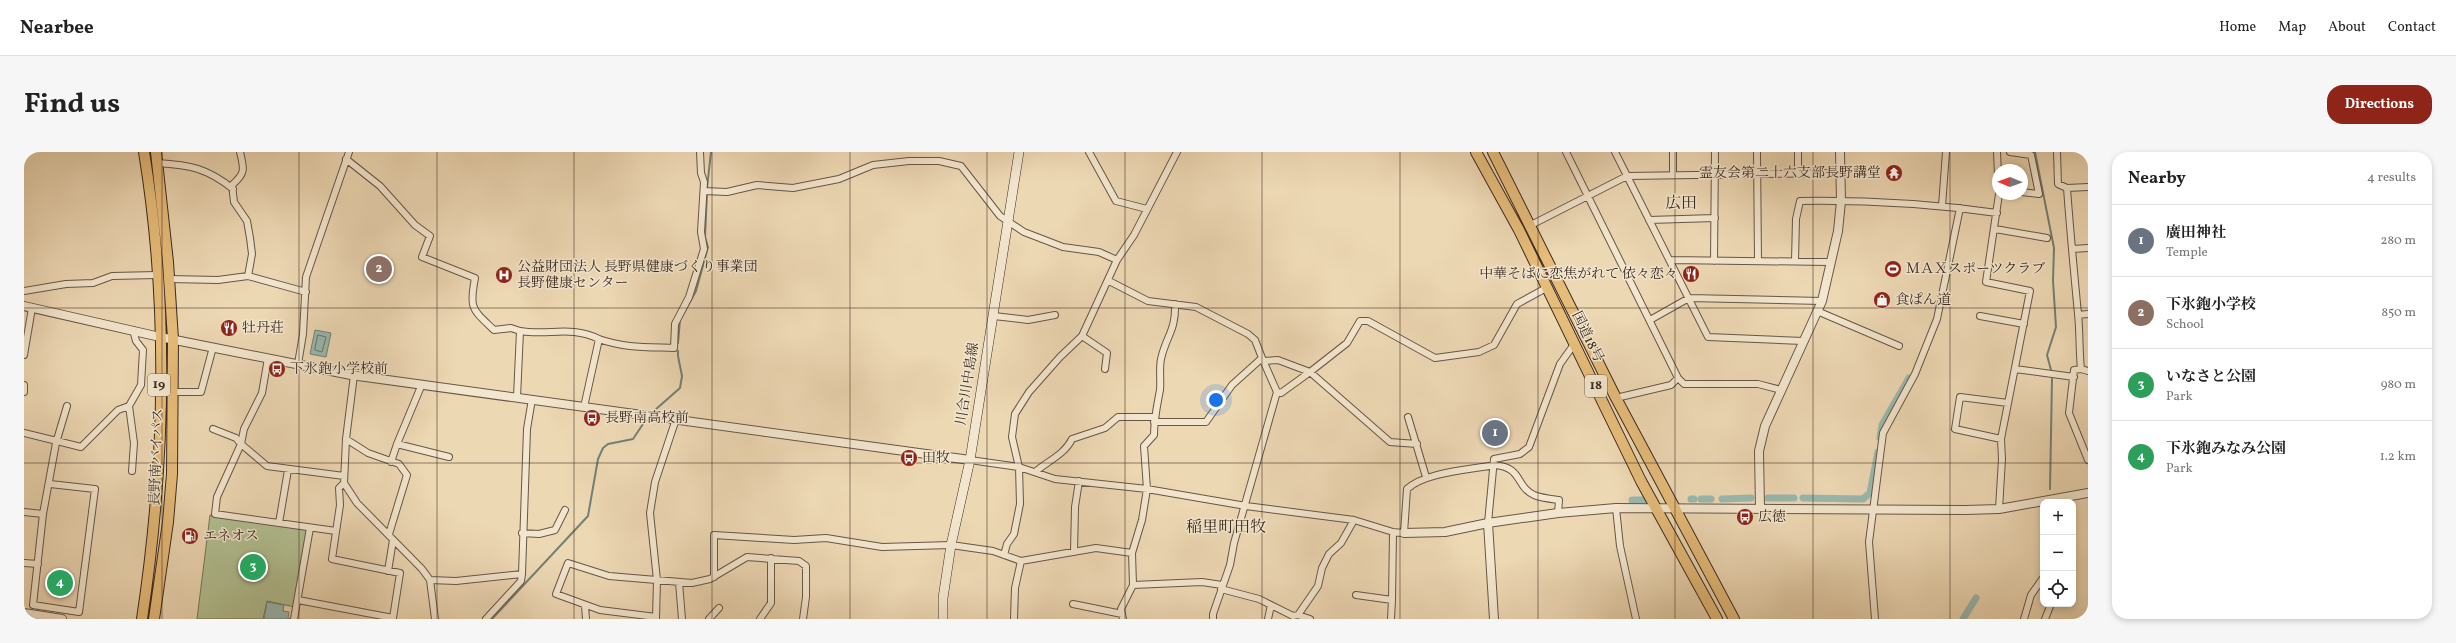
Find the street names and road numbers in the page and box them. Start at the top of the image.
street label: 国道18号 [1567,308,1607,366]
street label: 川合川中島線 [952,341,984,427]
road number: 19 [148,374,170,396]
road number: 18 [1585,375,1607,397]
street label: 長野南バイパス [146,408,168,506]

